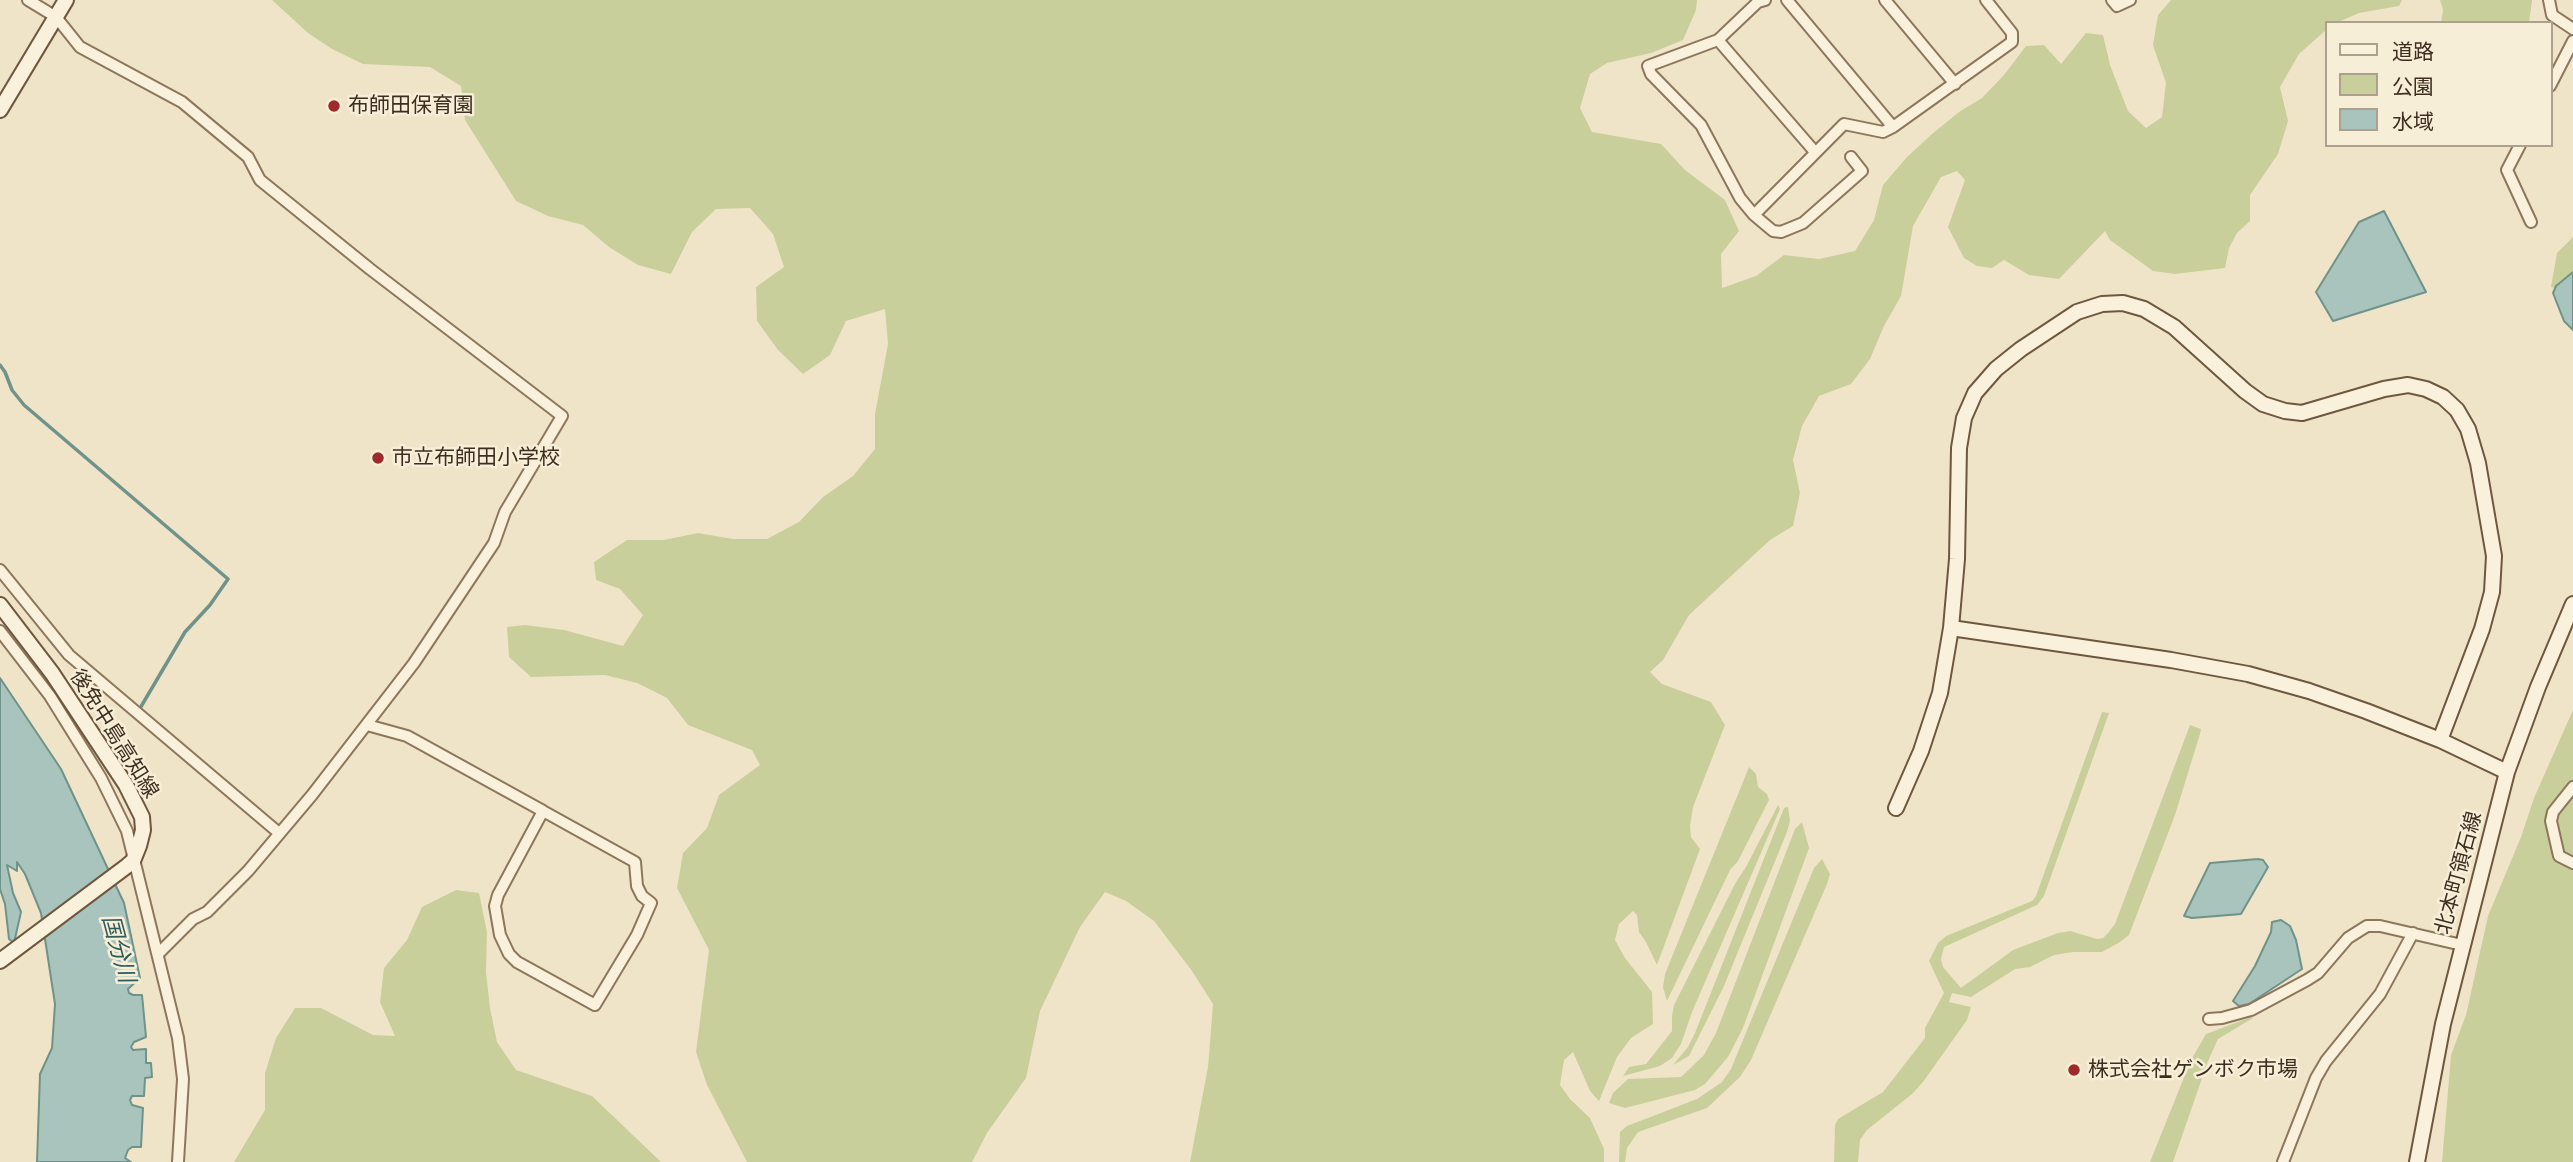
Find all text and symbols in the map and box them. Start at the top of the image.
legend [2324,21,2552,147]
text: 道路 [2392,34,2434,65]
text: 公園 [2392,69,2434,100]
place label: 布師田保育園 [348,93,474,119]
marker: 布師田保育園 [326,98,342,114]
text: 水域 [2392,104,2434,135]
place label: 市立布師田小学校 [392,445,560,471]
marker: 市立布師田小学校 [370,450,386,466]
street label: 後免中島高知線 [64,665,164,803]
street label: 北本町領石線 [2431,809,2487,937]
water label: 国分川 [96,912,140,986]
place label: 株式会社ゲンボク市場 [2088,1057,2298,1083]
marker: 株式会社ゲンボク市場 [2066,1062,2082,1078]

